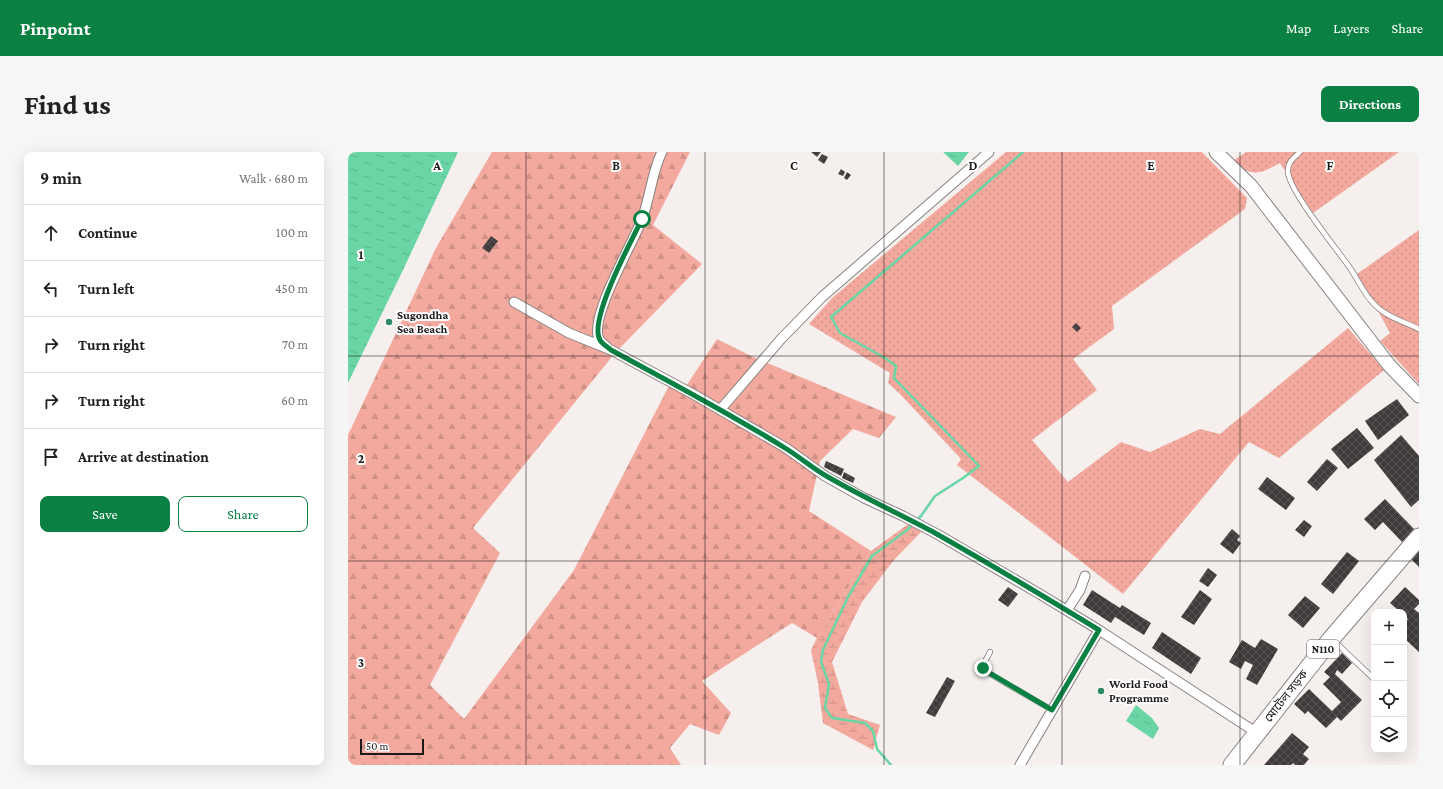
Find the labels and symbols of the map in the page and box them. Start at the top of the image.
text: A [432,158,441,173]
text: B [612,158,620,173]
text: C [790,158,798,173]
text: D [969,158,978,173]
text: E [1147,158,1155,173]
text: F [1327,158,1334,173]
route start [633,210,651,228]
text: 1 [359,247,364,262]
place label: Sugondha Sea Beach [397,308,448,336]
marker: Sugondha Sea Beach [384,317,394,327]
text: 2 [358,451,365,466]
road number: N110 [1307,640,1339,658]
text: 3 [358,655,364,670]
route end [974,659,992,677]
street label: মোটেল সড়ক [1260,666,1311,725]
place label: World Food Programme [1108,677,1169,705]
marker: World Food Programme [1096,686,1106,696]
scale bar [360,737,424,756]

